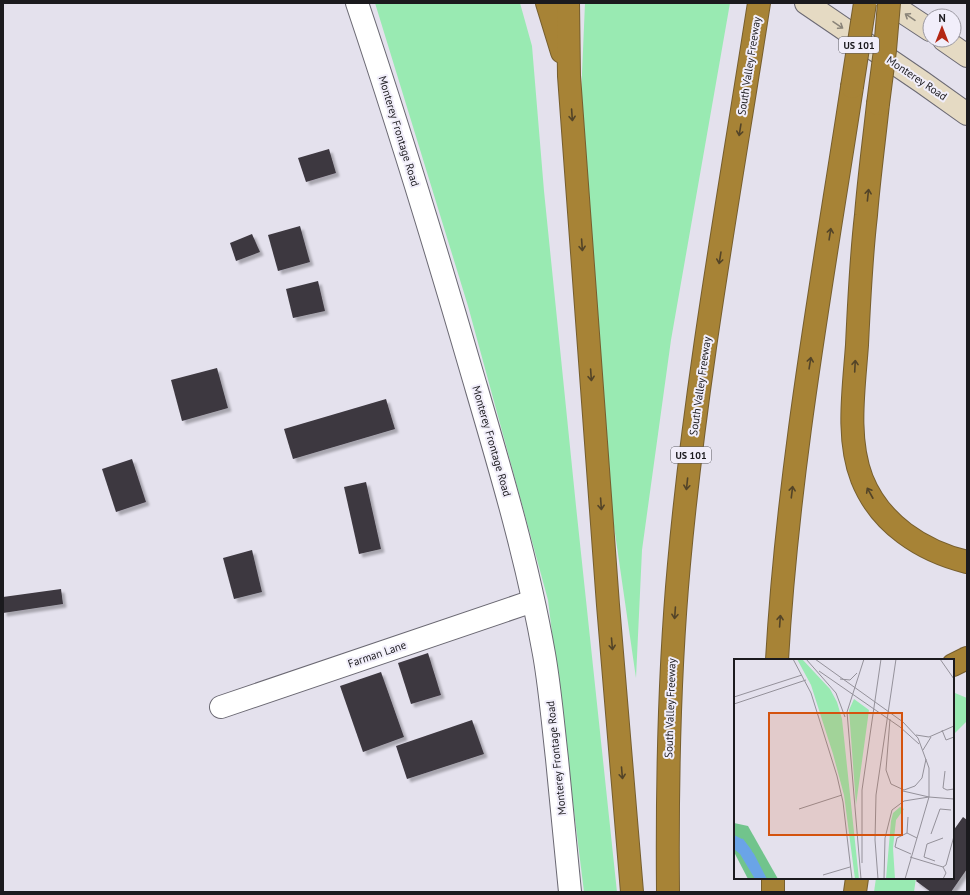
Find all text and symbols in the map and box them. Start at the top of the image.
north arrow [922,8,962,48]
text: N [938,11,946,25]
one-way arrow [904,13,915,21]
street label: South Valley Freeway [734,15,764,116]
one-way arrow [832,21,843,29]
road number: US 101 [839,37,879,53]
street label: Monterey Road [884,53,950,103]
street label: Monterey Frontage Road [376,74,423,188]
one-way arrow [568,108,575,121]
one-way arrow [735,123,743,136]
one-way arrow [864,189,872,202]
one-way arrow [826,228,834,241]
one-way arrow [578,238,585,251]
one-way arrow [715,251,723,264]
street label: South Valley Freeway [686,335,714,436]
one-way arrow [806,357,814,370]
one-way arrow [852,360,859,373]
one-way arrow [588,368,595,381]
street label: Monterey Frontage Road [469,384,515,498]
road number: US 101 [671,447,711,463]
one-way arrow [683,477,691,490]
one-way arrow [788,486,796,499]
one-way arrow [865,488,873,500]
one-way arrow [597,497,604,510]
one-way arrow [672,606,679,619]
one-way arrow [776,615,783,628]
street label: Farman Lane [346,637,408,671]
one-way arrow [608,637,615,650]
street label: South Valley Freeway [661,657,679,758]
inset map [734,659,954,879]
street label: Monterey Frontage Road [543,700,569,816]
one-way arrow [619,766,626,779]

